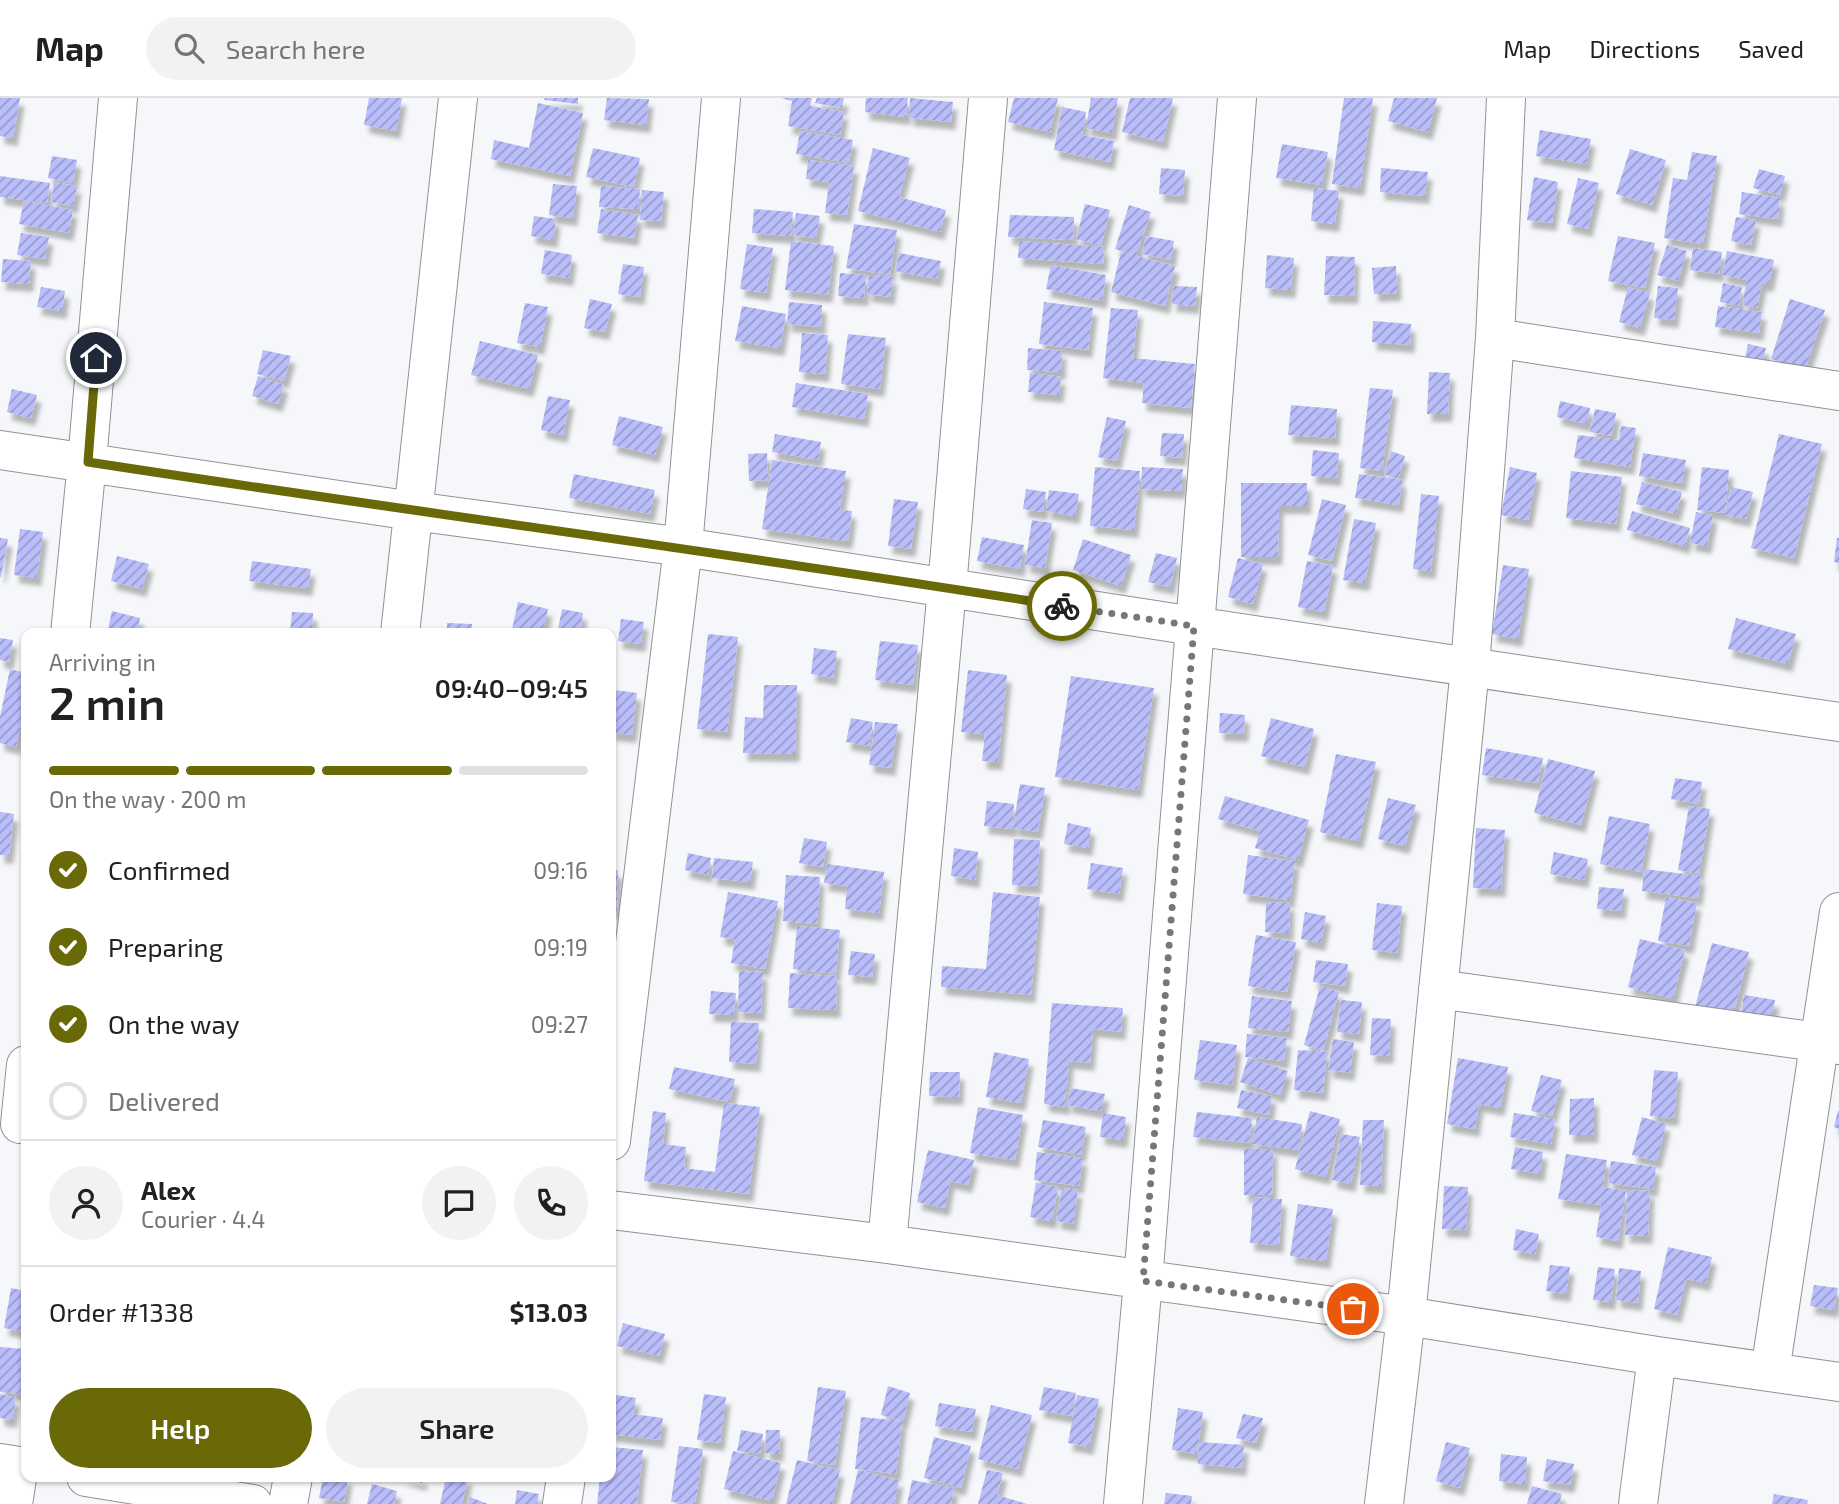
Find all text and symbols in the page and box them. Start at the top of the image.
search box [146,17,636,80]
text: Map [35,28,104,68]
icon: search [170,29,208,67]
text: Search here [226,33,365,64]
text: Map [1503,34,1551,63]
text: Directions [1589,34,1700,63]
text: Saved [1738,34,1804,63]
pin [66,328,126,388]
icon: home [77,339,115,377]
courier [1027,571,1097,641]
icon: bike [1043,587,1081,625]
text: Arriving in [49,648,156,676]
text: 09:40–09:45 [435,672,588,703]
text: 2 min [49,674,165,729]
text: On the way · 200 m [49,785,246,813]
icon: check [49,851,87,889]
text: Confirmed [108,854,231,885]
text: 09:16 [533,856,588,884]
icon: check [49,928,87,966]
text: Preparing [108,931,223,962]
text: 09:19 [533,933,588,961]
icon: check [49,1005,87,1043]
text: On the way [108,1008,239,1039]
text: 09:27 [531,1010,588,1038]
text: Delivered [108,1085,220,1116]
button: person [49,1166,123,1240]
button: chat [422,1166,496,1240]
button: phone [514,1166,588,1240]
text: Alex [141,1174,196,1205]
text: Courier · 4.4 [141,1205,265,1233]
pin [1323,1279,1383,1339]
icon: bag [1334,1290,1372,1328]
text: Order #1338 [49,1296,194,1327]
text: $13.03 [509,1296,588,1327]
button: Help [49,1388,312,1468]
button: Share [326,1388,588,1468]

